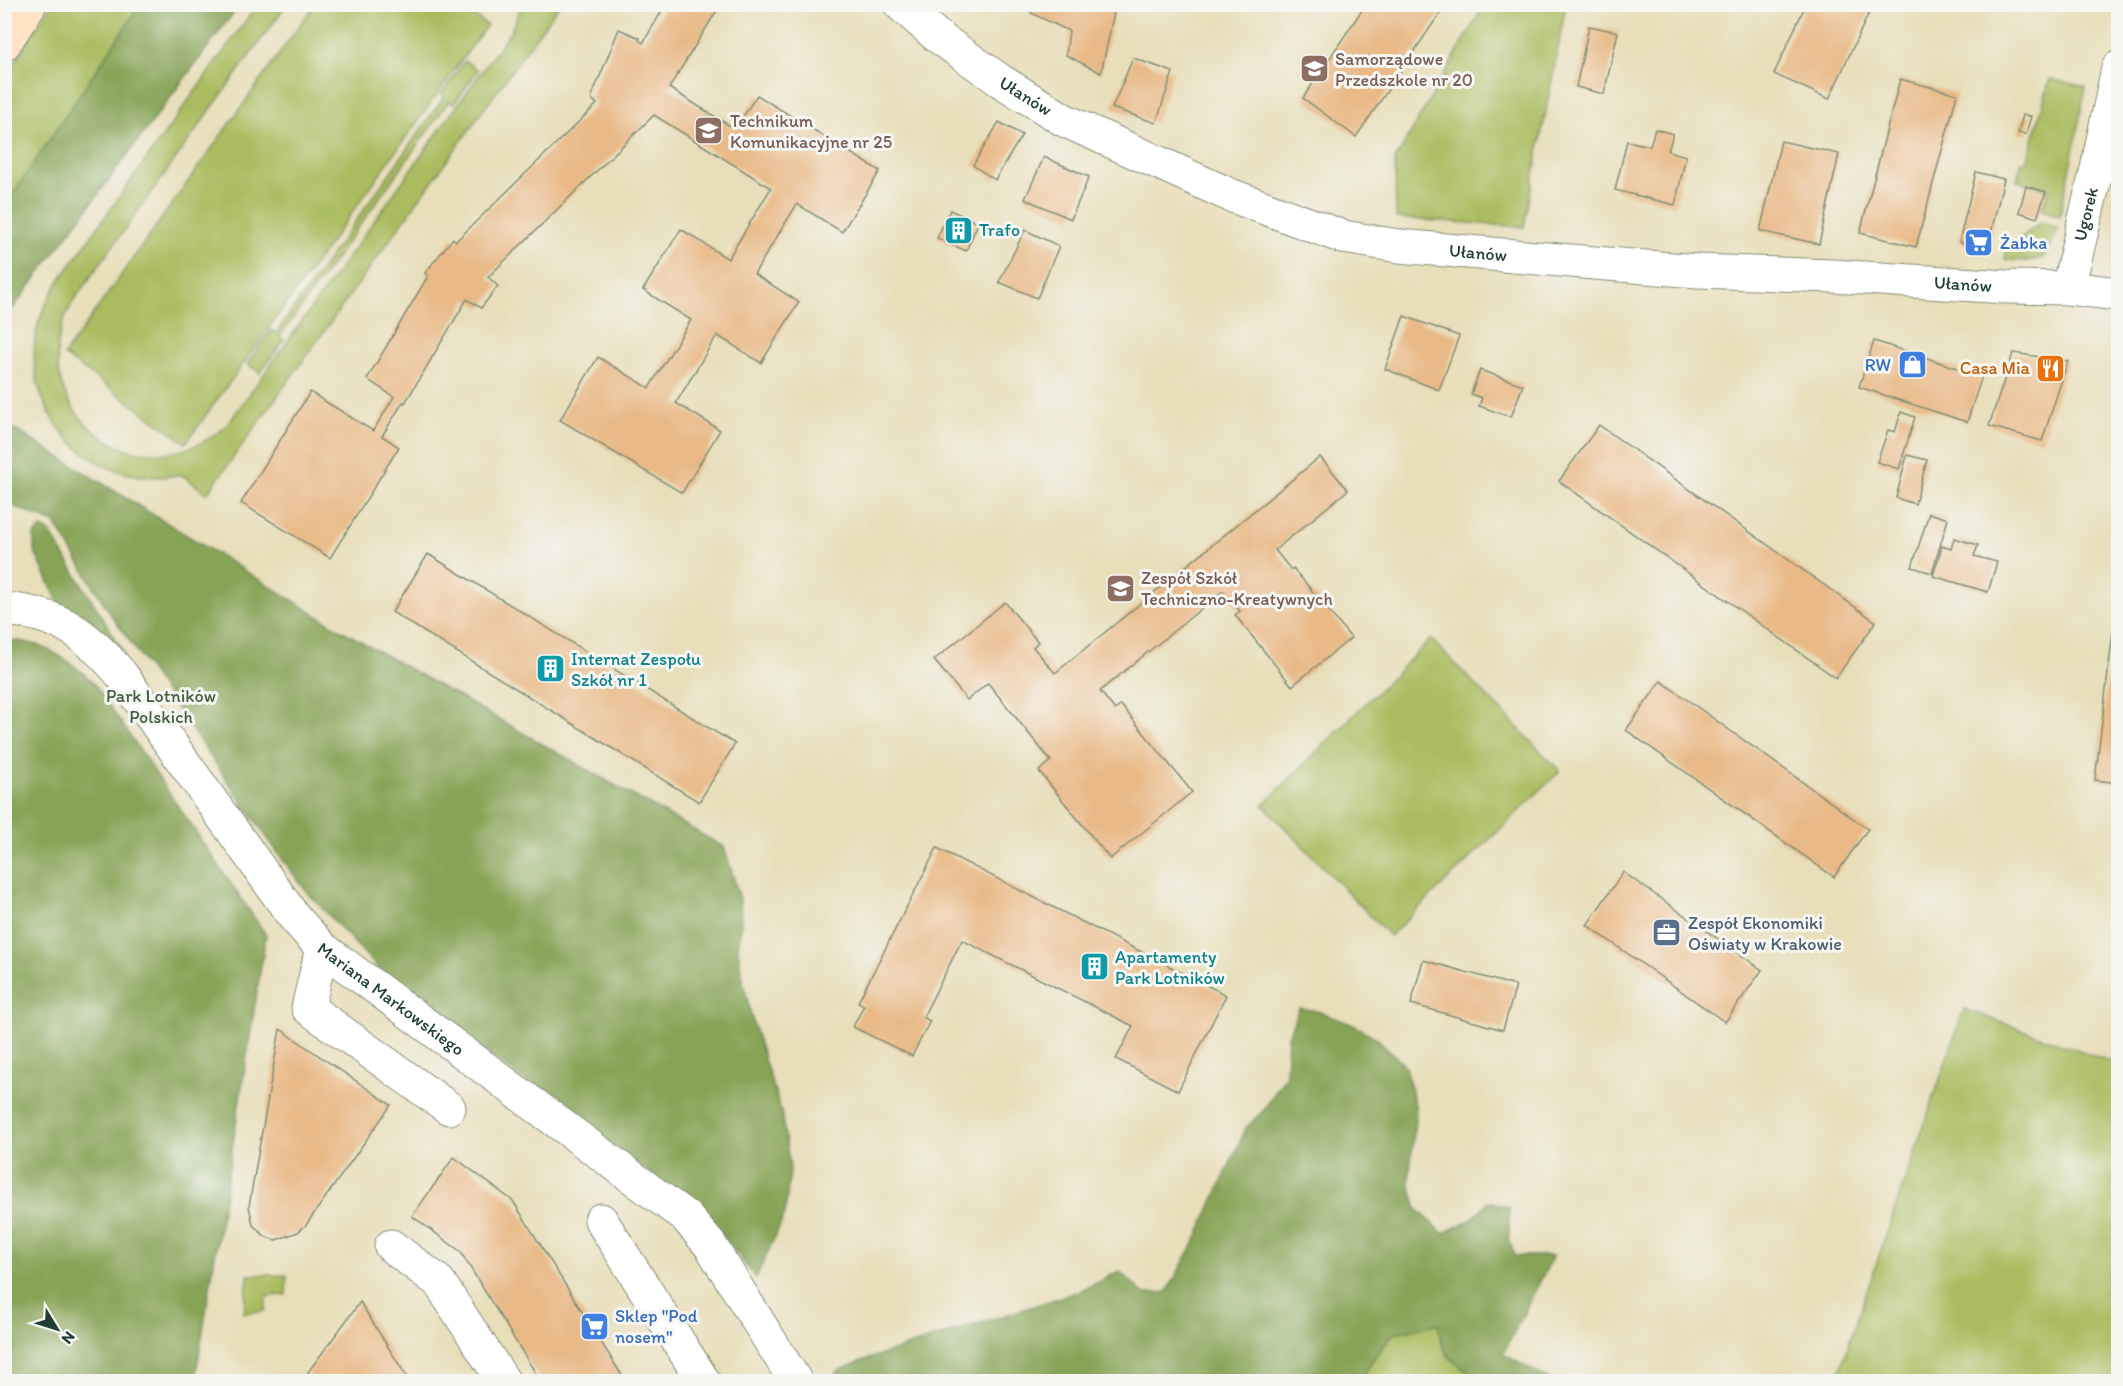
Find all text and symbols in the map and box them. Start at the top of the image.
place label: Samorządowe Przedszkole nr 20 [1335,48,1473,91]
school or university icon: Samorządowe Przedszkole nr 20 [1298,53,1330,85]
street label: Ułanów [995,72,1056,121]
place label: Technikum Komunikacyjne nr 25 [730,110,892,153]
school or university icon: Technikum Komunikacyjne nr 25 [693,115,725,147]
street label: Ugorek [2069,184,2103,243]
building icon: Trafo [942,214,974,246]
place label: Trafo [979,219,1020,241]
supermarket icon: Żabka [1963,227,1995,259]
place label: Żabka [2000,232,2047,254]
street label: Ułanów [1448,239,1508,266]
street label: Ułanów [1933,271,1993,297]
shop icon: RW [1896,349,1928,381]
restaurant icon: Casa Mia [2035,352,2067,384]
place label: RW [1865,354,1891,376]
place label: Casa Mia [1960,357,2031,379]
place label: Zespół Szkół Techniczno-Kreatywnych [1141,567,1333,610]
school or university icon: Zespół Szkół Techniczno-Kreatywnych [1104,572,1136,604]
place label: Internat Zespołu Szkół nr 1 [571,648,701,691]
building icon: Internat Zespołu Szkół nr 1 [534,653,566,685]
park label: Park Lotników Polskich [106,685,216,728]
place label: Zespół Ekonomiki Oświaty w Krakowie [1688,912,1842,955]
office icon: Zespół Ekonomiki Oświaty w Krakowie [1651,917,1683,949]
street label: Mariana Markowskiego [313,937,469,1060]
place label: Apartamenty Park Lotników [1115,946,1225,989]
building icon: Apartamenty Park Lotników [1078,951,1110,983]
north arrow [27,1299,87,1359]
place label: Sklep "Pod nosem" [615,1305,698,1348]
supermarket icon: Sklep "Pod nosem" [578,1310,610,1342]
text: N [58,1328,79,1348]

